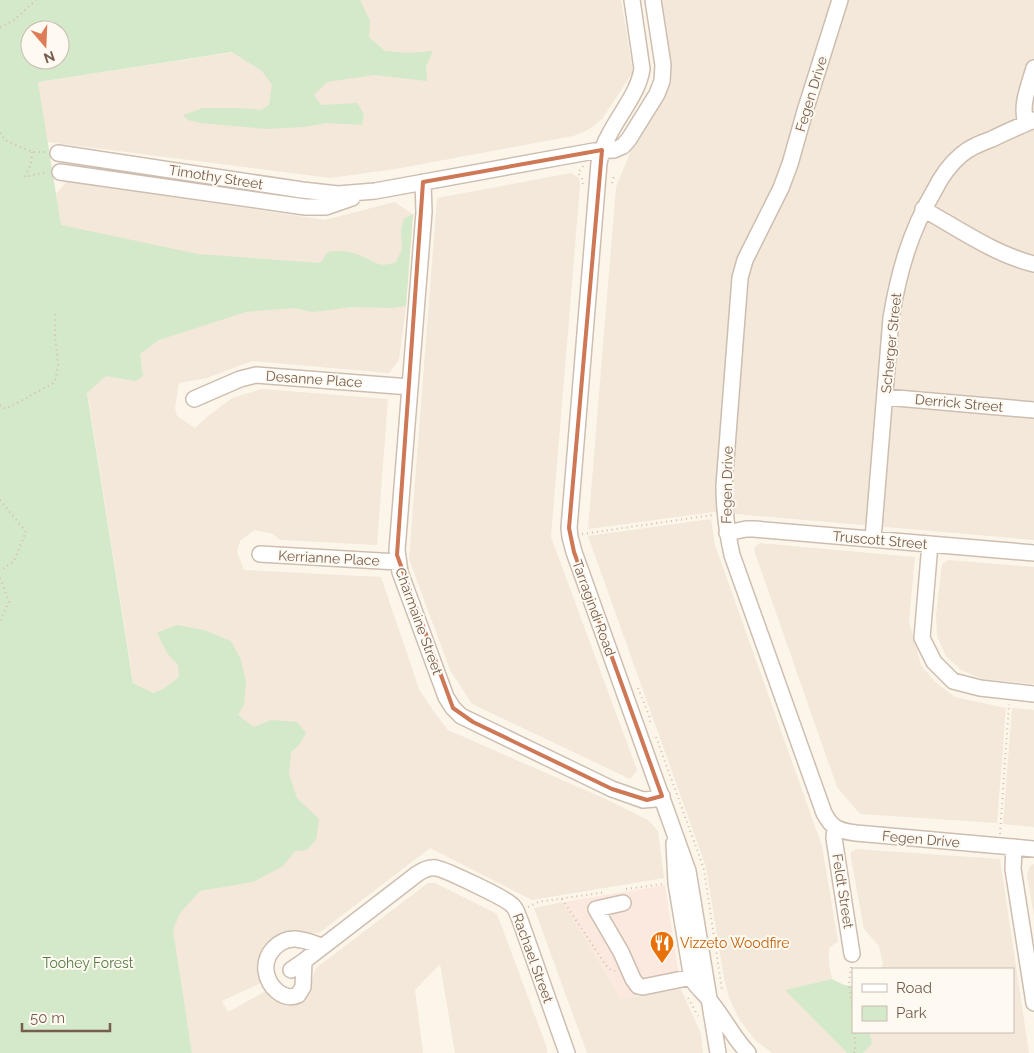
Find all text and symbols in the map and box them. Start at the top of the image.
north arrow [20,20,70,70]
text: N [42,48,57,67]
street label: Fegen Drive [792,54,830,134]
street label: Timothy Street [168,162,264,192]
street label: Scherger Street [878,292,904,394]
street label: Desanne Place [265,368,363,390]
street label: Derrick Street [914,391,1004,415]
street label: Fegen Drive [718,446,736,524]
street label: Truscott Street [832,528,928,552]
street label: Kerrianne Place [278,547,380,569]
street label: Tarragindi Road [569,558,619,658]
street label: Charmaine Street [392,565,446,677]
street label: Fegen Drive [881,828,961,850]
street label: Feldt Street [829,852,857,930]
street label: Rachael Street [509,911,557,1005]
restaurant icon: Vizzeto Woodfire [649,930,675,964]
place label: Vizzeto Woodfire [680,935,789,951]
park label: Toohey Forest [42,955,134,971]
legend [852,968,1014,1033]
text: Road [896,979,932,997]
scale bar [22,1000,110,1032]
text: Park [896,1004,927,1022]
text: 50 m [30,1009,65,1027]

